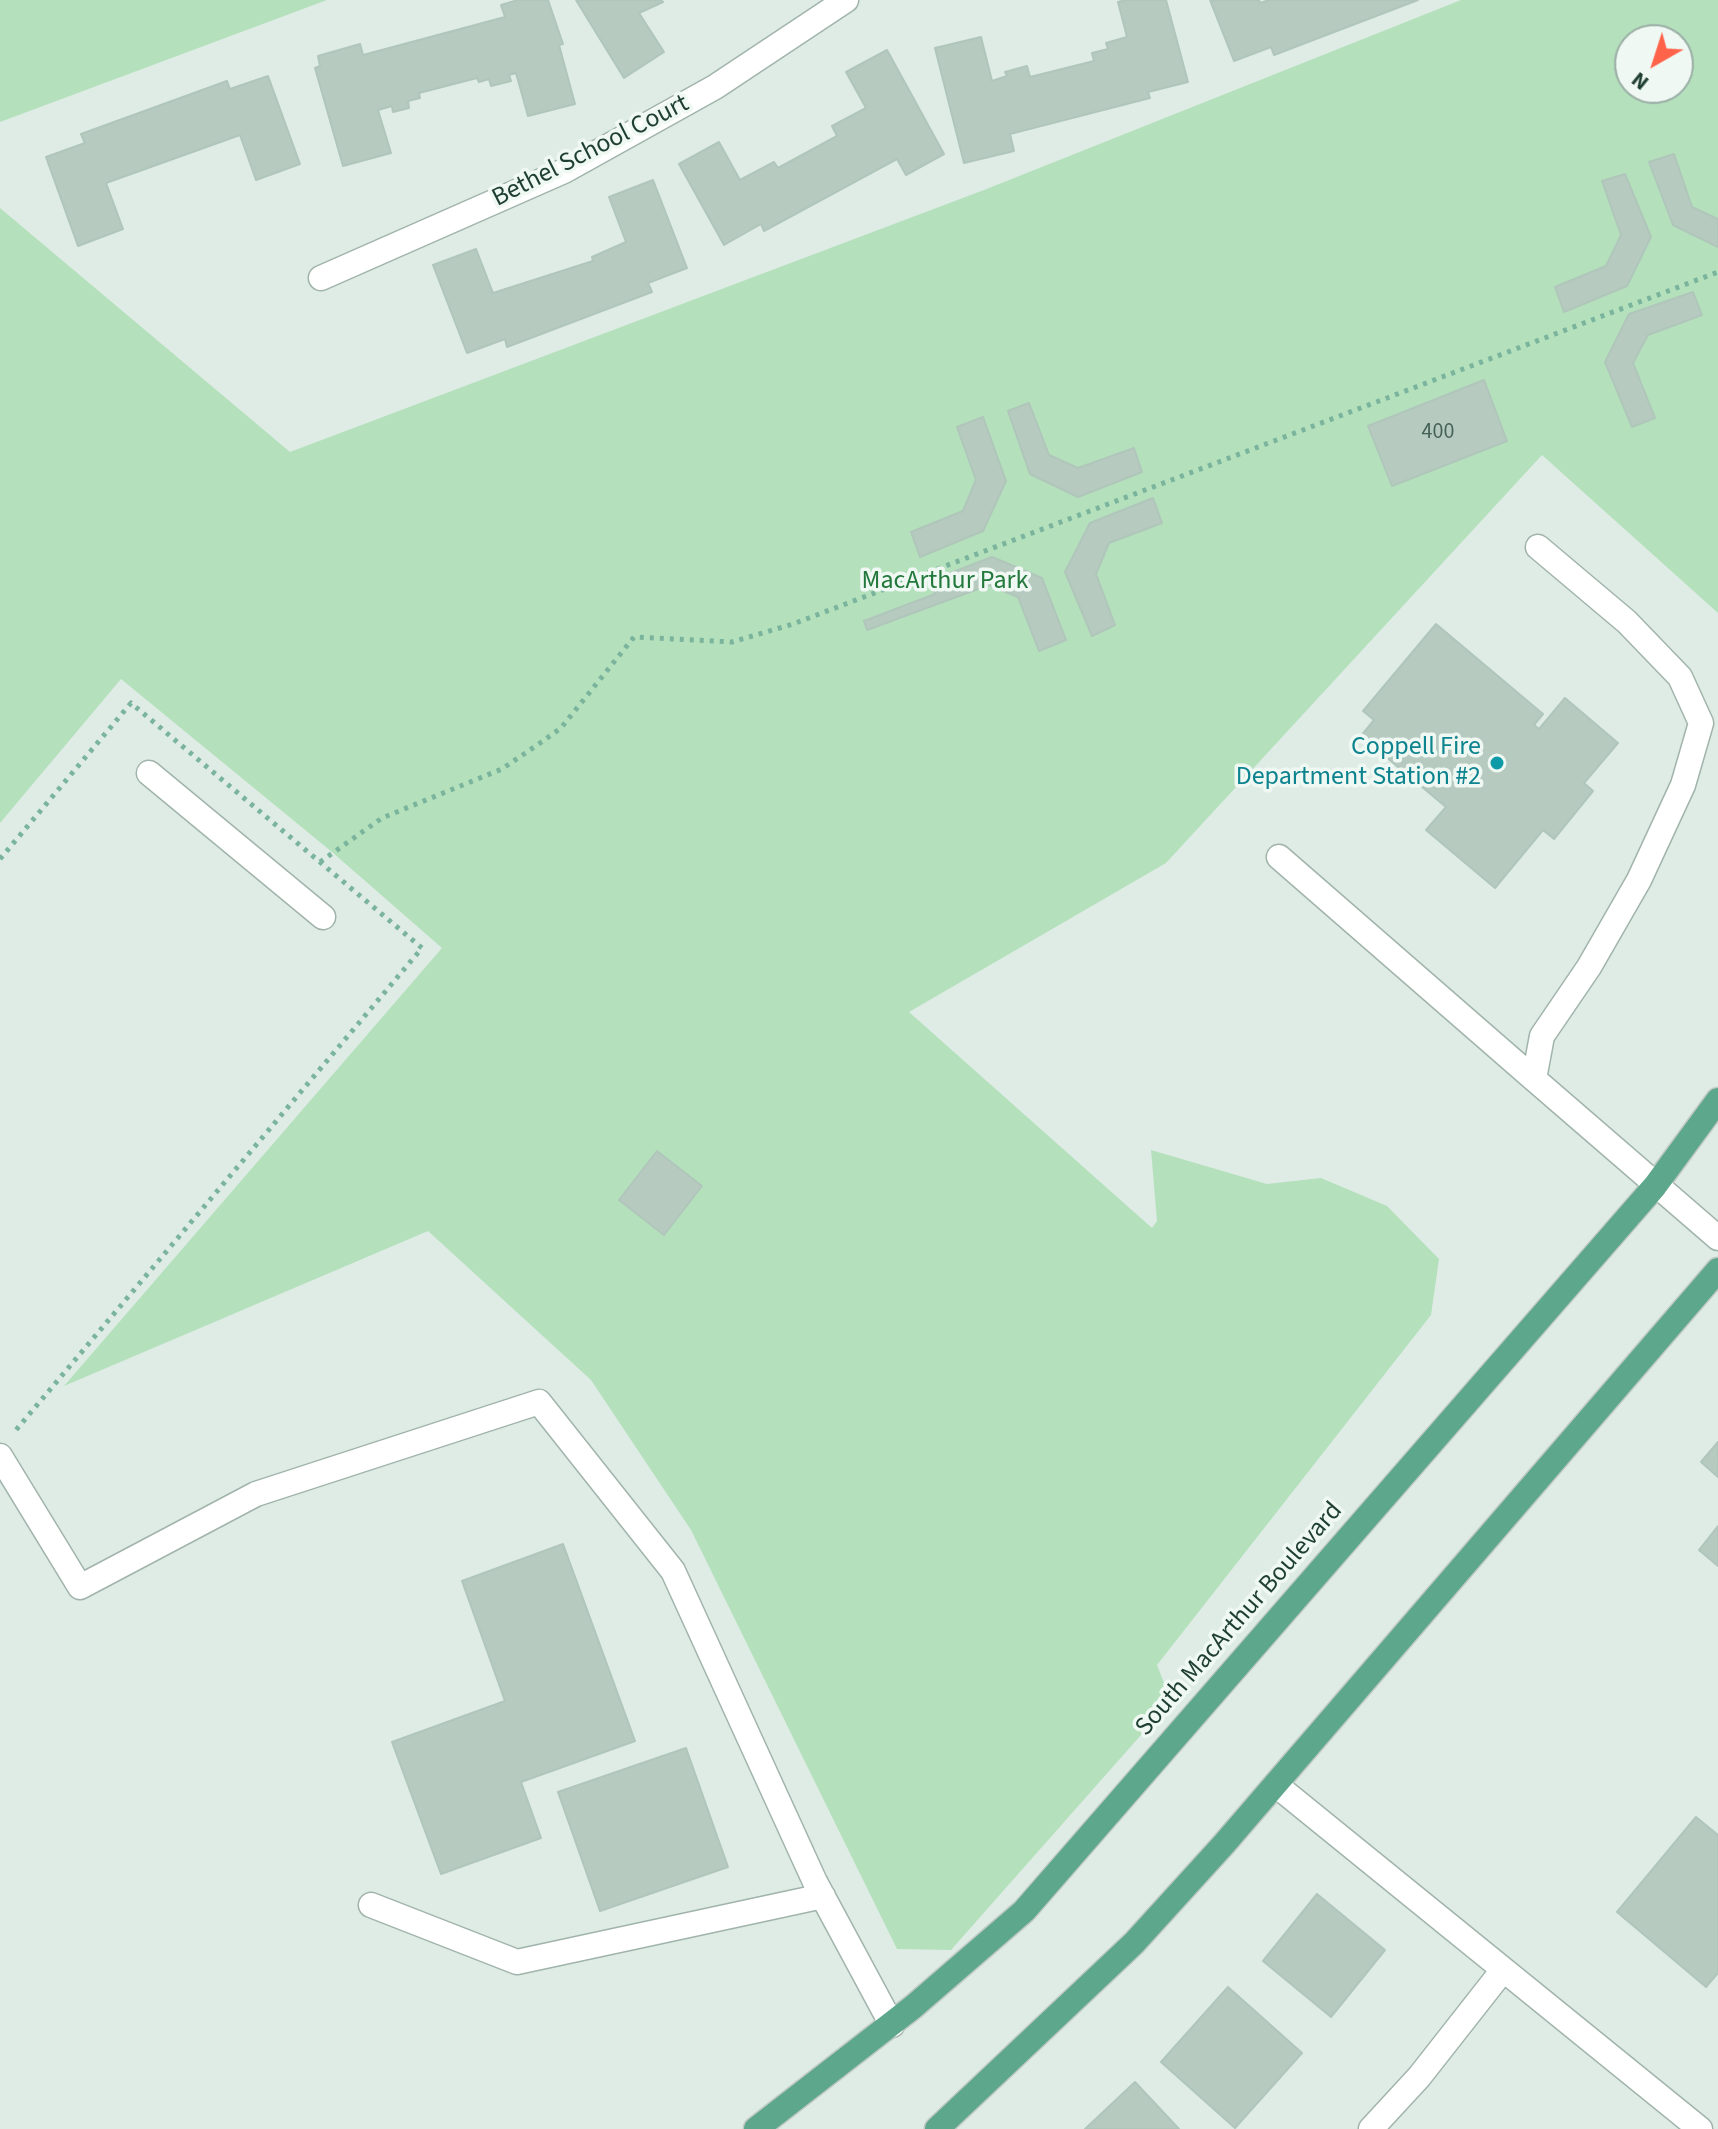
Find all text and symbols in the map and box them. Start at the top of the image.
north arrow [1614,24,1694,104]
text: N [1624,64,1656,98]
street label: Bethel School Court [488,89,694,215]
house number: 400 [1422,420,1454,446]
park label: MacArthur Park [862,566,1028,598]
place label: Coppell Fire Department Station #2 [1236,732,1481,794]
marker: Coppell Fire Department Station #2 [1488,754,1506,772]
street label: South MacArthur Boulevard [1130,1497,1350,1743]

